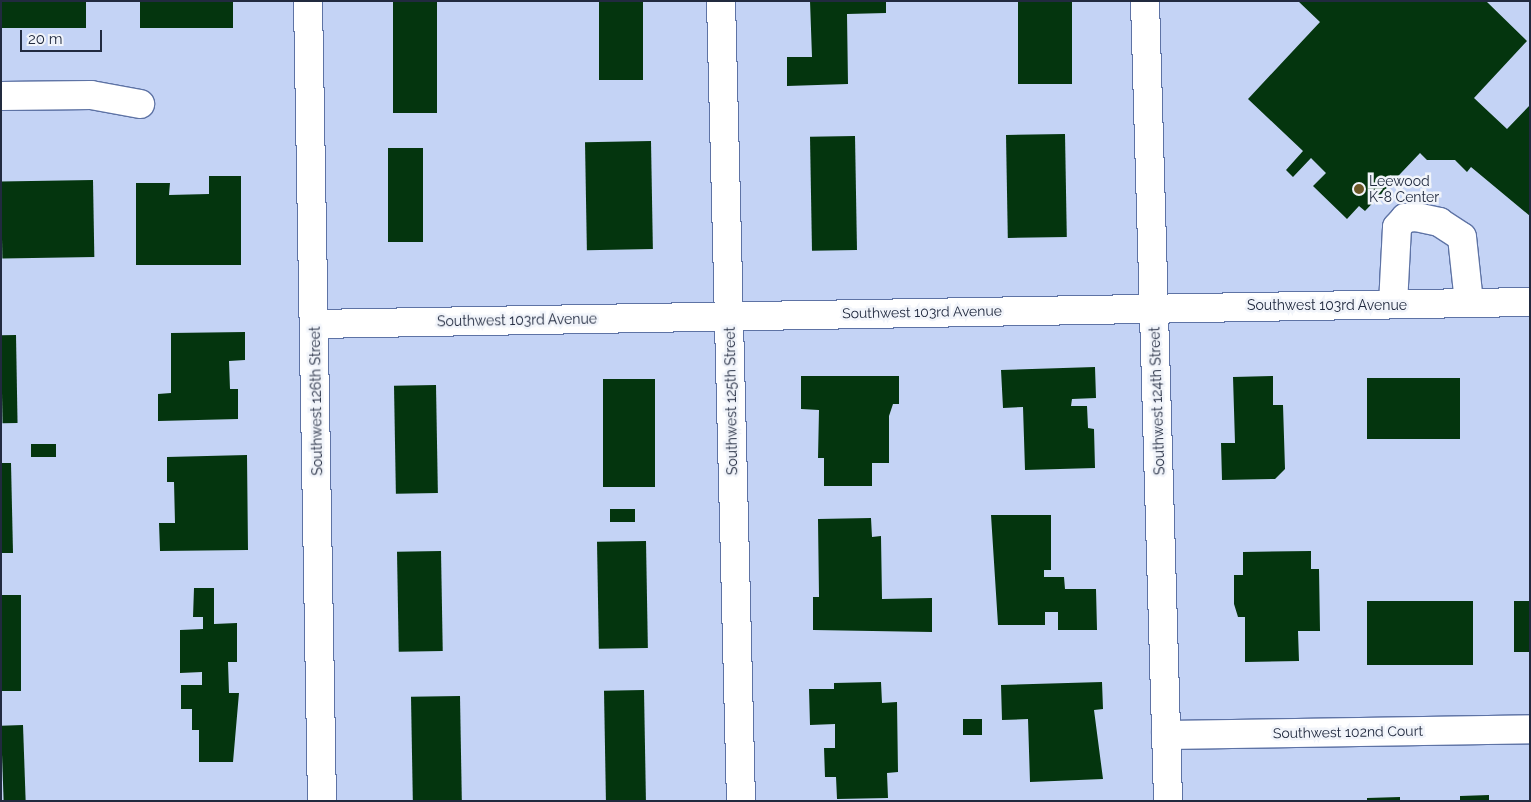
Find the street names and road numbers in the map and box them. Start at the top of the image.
street label: Southwest 103rd Avenue [1247,297,1407,313]
street label: Southwest 103rd Avenue [842,302,1002,322]
street label: Southwest 103rd Avenue [437,310,597,330]
street label: Southwest 126th Street [306,326,326,476]
street label: Southwest 125th Street [721,327,741,475]
street label: Southwest 124th Street [1146,327,1168,475]
street label: Southwest 102nd Court [1273,722,1423,742]

